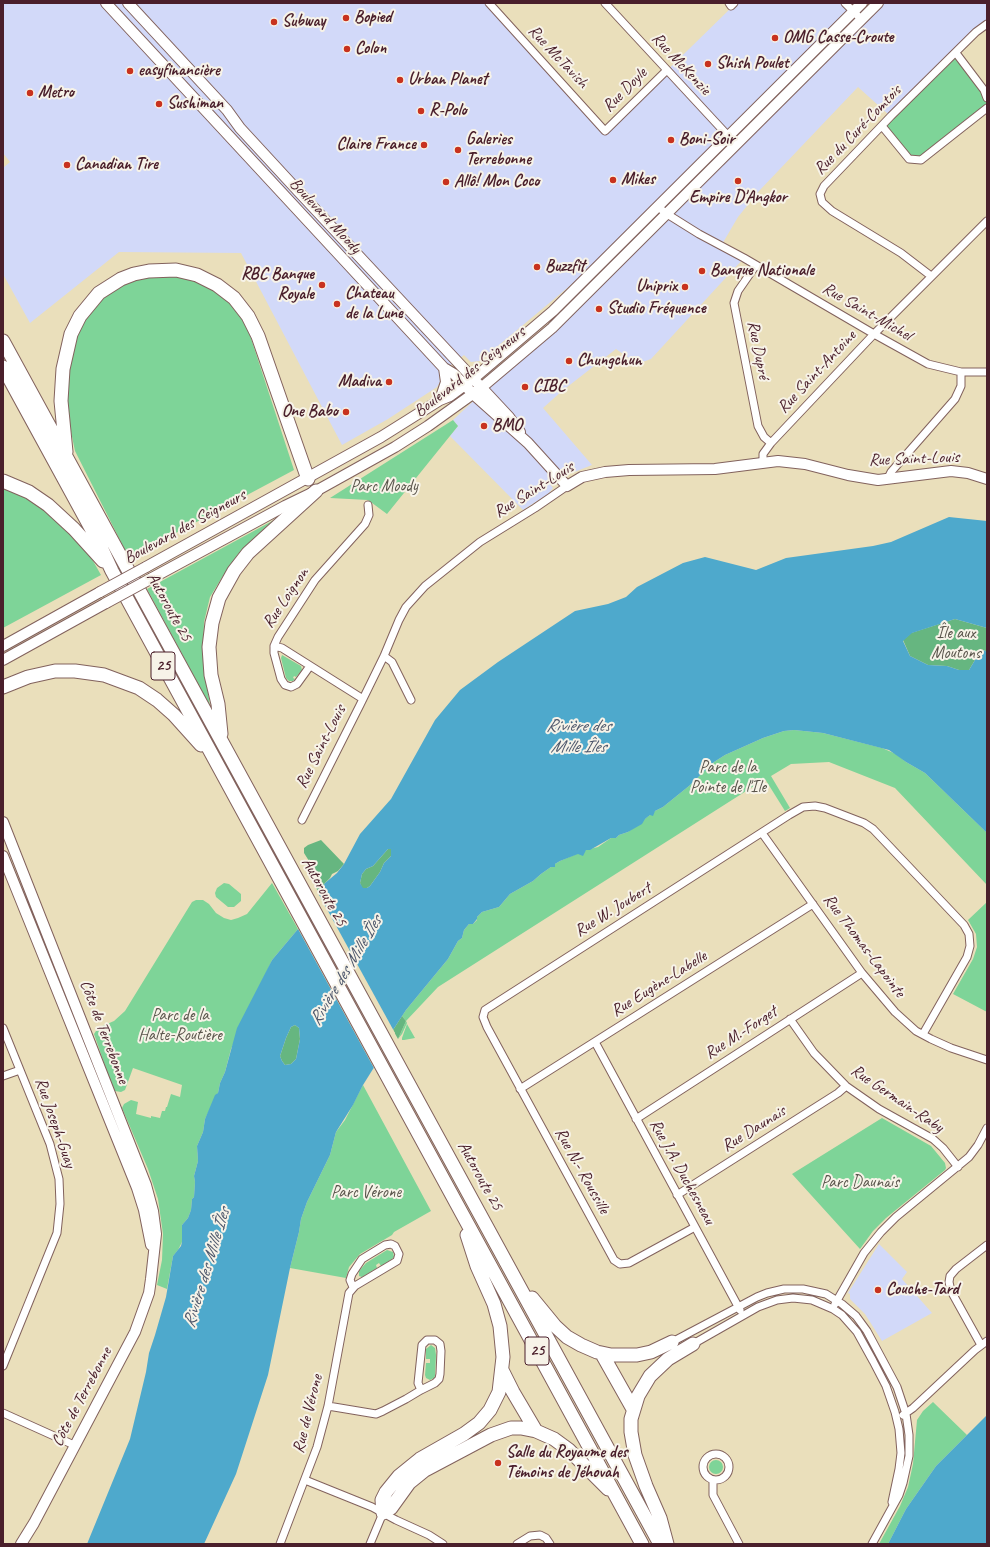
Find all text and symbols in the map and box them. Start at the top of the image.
place label: Bopied [354,8,391,28]
place label: Subway [282,12,325,32]
marker: Bopied [341,13,351,23]
marker: Subway [269,17,279,27]
street label: Rue McTavish [524,21,592,93]
place label: OMG Casse-Croute [783,28,893,48]
street label: Rue McKenzie [647,29,715,99]
marker: OMG Casse-Croute [770,33,780,43]
place label: Colon [355,39,386,59]
marker: Colon [342,44,352,54]
place label: Shish Poulet [716,54,788,74]
marker: Shish Poulet [703,59,713,69]
place label: easyfinancière [138,61,220,81]
street label: Rue Doyle [598,63,652,117]
marker: easyfinancière [125,66,135,76]
place label: Urban Planet [408,70,487,90]
marker: Urban Planet [395,75,405,85]
street label: Rue du Curé-Comtois [810,81,906,179]
place label: Metro [38,83,74,103]
marker: Metro [25,88,35,98]
place label: Sushiman [167,94,223,114]
marker: Sushiman [154,99,164,109]
place label: R-Polo [429,101,467,121]
marker: R-Polo [416,106,426,116]
place label: Galeries Terrebonne [466,130,531,170]
place label: Boni-Soir [679,130,735,150]
place label: Claire France [337,135,416,155]
marker: Boni-Soir [666,135,676,145]
marker: Claire France [419,140,429,150]
marker: Galeries Terrebonne [453,145,463,155]
place label: Canadian Tire [75,155,158,175]
marker: Canadian Tire [62,160,72,170]
place label: Mikes [621,170,655,190]
place label: Allô! Mon Coco [454,172,539,192]
street label: Boulevard Moody [285,174,365,258]
marker: Mikes [608,175,618,185]
marker: Empire D'Angkor [733,176,743,186]
marker: Allô! Mon Coco [441,177,451,187]
place label: Empire D'Angkor [689,188,787,208]
place label: Buzzfit [545,257,585,277]
place label: Banque Nationale [710,261,814,281]
marker: Buzzfit [532,262,542,272]
place label: RBC Banque Royale [241,265,314,305]
marker: Banque Nationale [697,266,707,276]
place label: Uniprix [636,277,677,297]
street label: Rue Saint-Michel [819,278,915,346]
marker: RBC Banque Royale [317,280,327,290]
marker: Uniprix [680,282,690,292]
place label: Chateau de la Lune [345,284,403,324]
marker: Chateau de la Lune [332,299,342,309]
place label: Studio Fréquence [607,299,706,319]
marker: Studio Fréquence [594,304,604,314]
street label: Rue Dupré [742,319,774,381]
street label: Boulevard des Seigneurs [410,322,530,422]
street label: Rue Saint-Antoine [773,326,861,418]
place label: Chungchun [577,351,642,371]
marker: Chungchun [564,356,574,366]
place label: Madiva [338,372,381,392]
marker: Madiva [384,377,394,387]
place label: CIBC [533,377,565,397]
marker: CIBC [520,382,530,392]
place label: One Babo [282,402,338,422]
marker: One Babo [341,407,351,417]
place label: BMO [492,416,522,436]
marker: BMO [479,421,489,431]
street label: Rue Saint-Louis [868,447,960,471]
street label: Rue Saint-Louis [490,457,578,523]
park label: Parc Moody [350,477,418,497]
street label: Boulevard des Seigneurs [121,485,249,569]
street label: Rue Loignon [258,564,314,632]
street label: Autoroute 25 [142,569,196,645]
park label: Île aux Moutons [931,624,981,664]
road number: 25 [151,652,175,680]
street label: Rue Saint-Louis [291,702,351,792]
water label: Rivière des Mille Îles [546,715,610,758]
park label: Parc de la Pointe de l'Ile [690,758,766,798]
street label: Autoroute 25 [297,854,351,930]
street label: Rue W. Joubert [571,878,655,942]
street label: Rue Thomas-Lapointe [818,890,910,1002]
water label: Rivière des Mille Îles [305,913,387,1029]
street label: Rue Eugène-Labelle [607,946,711,1022]
street label: Côte de Terrebonne [75,977,133,1087]
street label: Rue M.-Forget [701,1002,781,1064]
park label: Parc de la Halte-Routière [138,1006,222,1046]
street label: Rue Germain-Raby [847,1060,947,1138]
street label: Rue Joseph-Guay [30,1075,80,1171]
street label: Rue Daunais [718,1101,790,1157]
street label: Rue J.A. Duchesneau [645,1116,719,1228]
street label: Rue N.- Roussille [550,1124,614,1218]
street label: Autoroute 25 [453,1138,507,1214]
park label: Parc Daunais [821,1173,899,1193]
park label: Parc Vérone [331,1183,401,1203]
water label: Rivière des Mille Îles [179,1206,235,1330]
place label: Couche-Tard [886,1280,959,1300]
marker: Couche-Tard [873,1285,883,1295]
road number: 25 [525,1337,549,1365]
street label: Côte de Terrebonne [47,1344,117,1450]
street label: Rue de Vérone [288,1373,328,1455]
place label: Salle du Royaume des Témoins de Jéhovah [506,1443,628,1483]
marker: Salle du Royaume des Témoins de Jéhovah [493,1458,503,1468]

